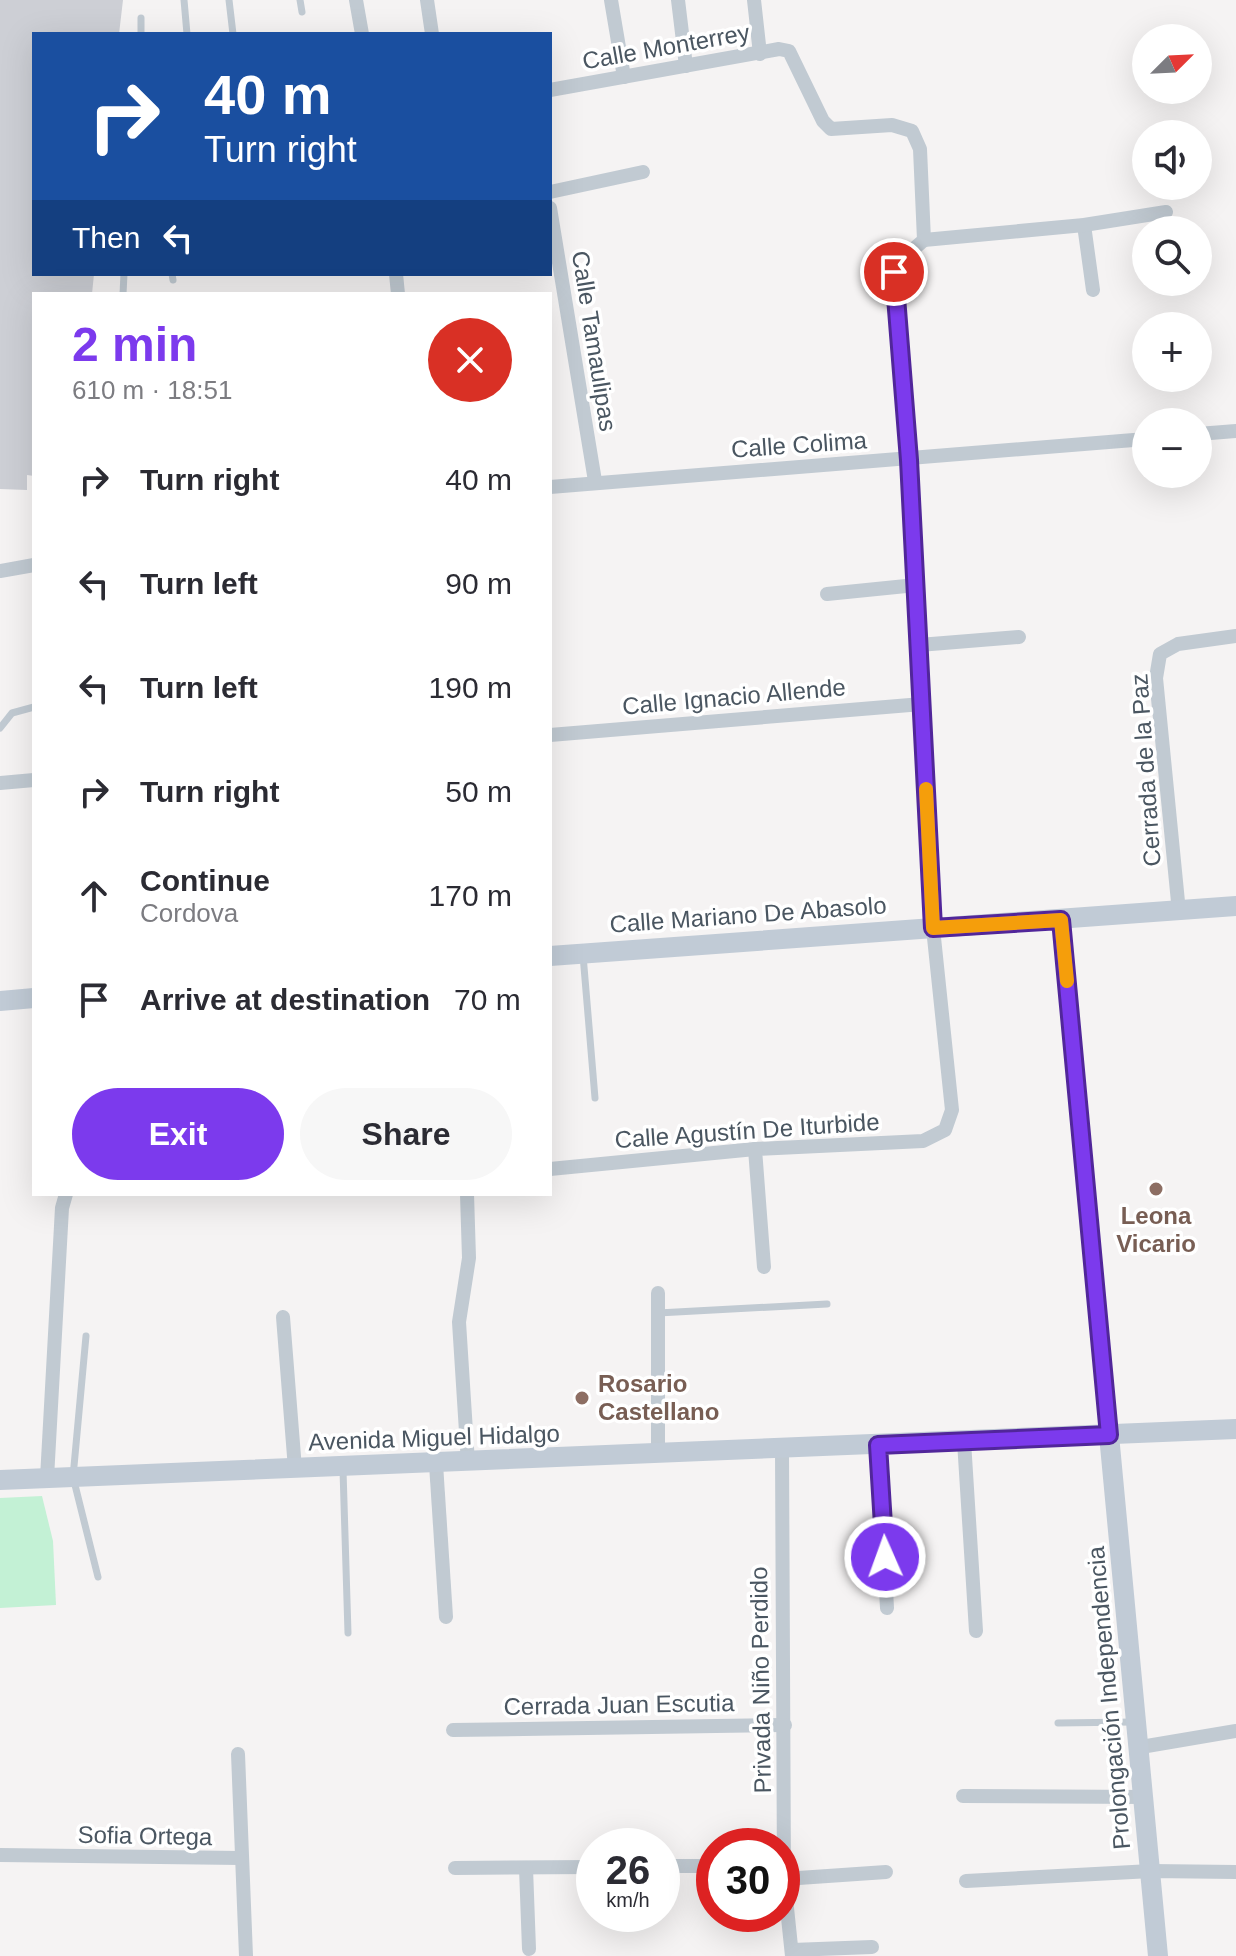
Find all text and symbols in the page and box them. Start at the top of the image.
street label: Calle Monterrey [580,19,752,75]
north arrow [1132,24,1212,104]
map controls [1132,24,1212,488]
text: 40 m [204,63,332,126]
icon: right [72,64,176,168]
button: sound [1132,120,1212,200]
text: Turn right [204,129,357,170]
icon: left [156,216,200,260]
button: search [1132,216,1212,296]
text: Then [72,221,140,254]
pin [860,238,928,306]
street label: Calle Tamaulipas [567,249,622,433]
icon: arrive [872,250,916,294]
button: + [1132,312,1212,392]
text: 2 min [72,318,197,371]
button: close [428,318,512,402]
text: 610 m · 18:51 [72,375,232,405]
button: − [1132,408,1212,488]
street label: Calle Colima [730,426,868,463]
icon: right [72,458,116,502]
text: Turn right [140,463,279,496]
text: 40 m [445,463,512,496]
icon: left [72,562,116,606]
text: Turn left [140,567,258,600]
text: 90 m [445,567,512,600]
icon: left [72,666,116,710]
text: Turn left [140,671,258,704]
text: 190 m [429,671,512,704]
street label: Calle Ignacio Allende [621,673,847,720]
street label: Cerrada de la Paz [1125,673,1166,867]
icon: right [72,770,116,814]
text: Turn right [140,775,279,808]
text: 50 m [445,775,512,808]
text: Continue [140,864,270,897]
icon: ahead [72,874,116,918]
text: 170 m [429,879,512,912]
street label: Calle Mariano De Abasolo [609,891,887,938]
text: Cordova [140,898,238,928]
icon: arrive [72,978,116,1022]
text: Arrive at destination [140,983,430,1016]
text: 70 m [454,983,521,1016]
button: Exit [72,1088,284,1180]
button: Share [300,1088,512,1180]
street label: Calle Agustín De Iturbide [614,1108,880,1153]
marker: Leona Vicario [1147,1180,1165,1198]
place label: Leona Vicario [1116,1202,1196,1257]
place label: Rosario Castellano [598,1370,719,1425]
marker: Rosario Castellano [573,1389,591,1407]
street label: Avenida Miguel Hidalgo [308,1420,560,1455]
position arrow [843,1515,927,1599]
street label: Prolongación Independencia [1082,1545,1135,1851]
street label: Privada Niño Perdido [745,1566,776,1794]
street label: Cerrada Juan Escutia [503,1689,735,1720]
street label: Sofia Ortega [77,1821,213,1850]
speed limit sign: 30 [696,1828,800,1932]
text: 26 [606,1848,650,1892]
text: km/h [606,1889,650,1911]

